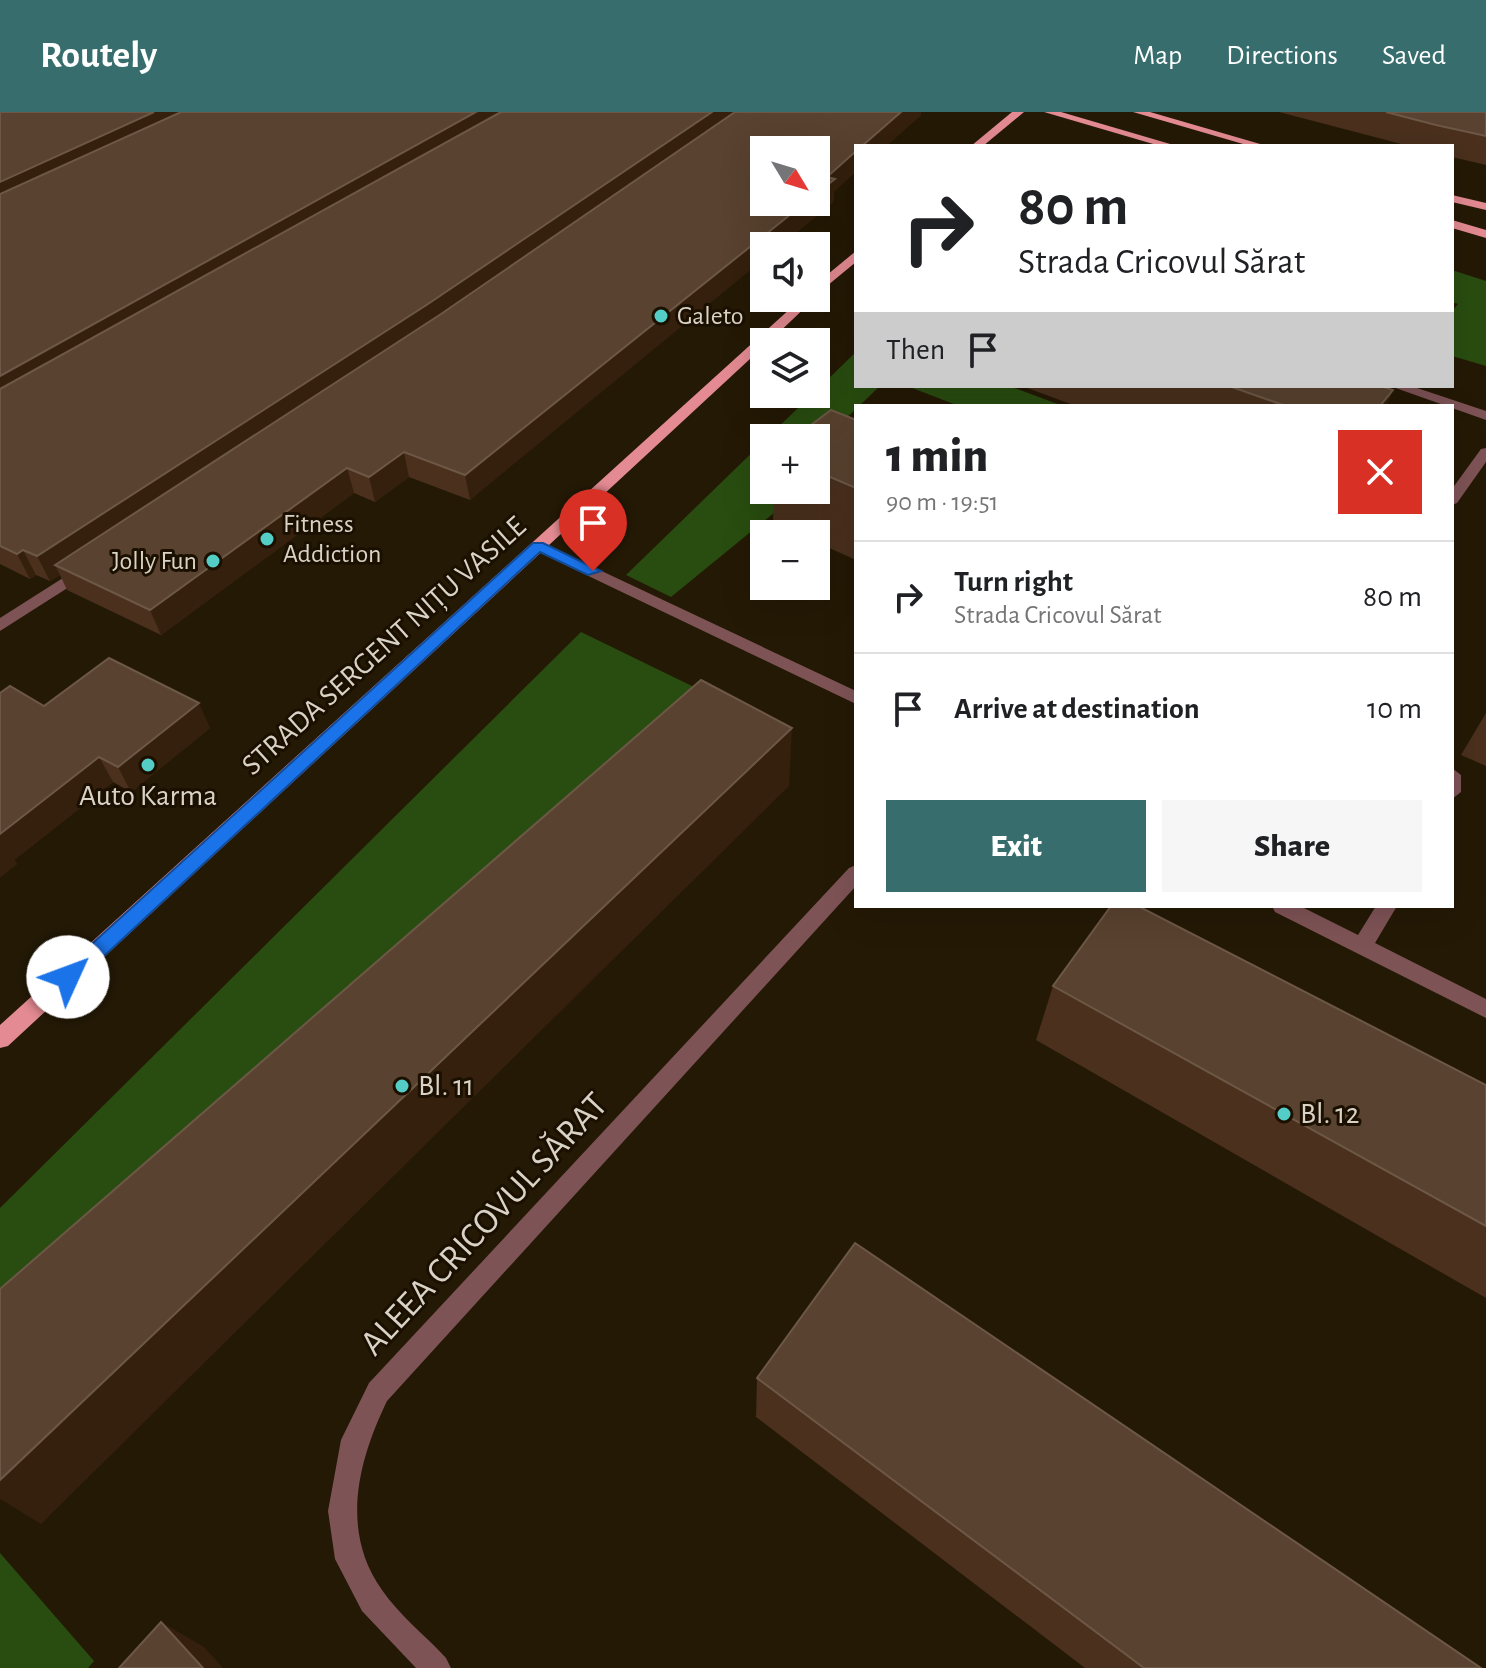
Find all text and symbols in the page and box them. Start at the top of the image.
text: Routely [40,37,157,75]
text: Map [1133,42,1182,70]
text: Directions [1226,42,1338,70]
text: Saved [1382,42,1446,70]
north arrow [750,136,830,216]
map controls [750,136,830,600]
icon: right [886,176,990,280]
text: 80 m [1018,179,1128,235]
button: sound [750,232,830,312]
text: Strada Cricovul Sărat [1018,244,1305,280]
place label: Galeto [677,303,743,329]
marker: Galeto [652,307,670,325]
button: layers [750,328,830,408]
icon: arrive [961,328,1005,372]
text: Then [886,335,945,365]
button: + [750,424,830,504]
button: close [1338,430,1422,514]
text: 1 min [886,433,988,481]
pin [559,489,627,571]
text: 90 m · 19:51 [886,489,999,515]
icon: arrive [571,501,615,545]
street label: STRADA SERGENT NIȚU VASILE [236,511,533,782]
place label: Fitness Addiction [283,511,381,567]
button: − [750,520,830,600]
marker: Fitness Addiction [258,530,276,548]
place label: Jolly Fun [112,548,197,574]
marker: Jolly Fun [204,552,222,570]
text: Turn right [954,567,1073,597]
icon: right [886,575,930,619]
text: 80 m [1363,582,1422,612]
text: Strada Cricovul Sărat [954,602,1161,628]
icon: arrive [886,687,930,731]
text: Arrive at destination [954,694,1200,724]
text: 10 m [1367,694,1422,724]
marker: Auto Karma [139,756,157,774]
place label: Auto Karma [79,781,217,811]
button: Exit [886,800,1146,892]
button: Share [1162,800,1422,892]
position arrow [26,935,110,1019]
place label: Bl. 11 [418,1071,474,1101]
marker: Bl. 11 [393,1077,411,1095]
street label: ALEEA CRICOVUL SĂRAT [352,1085,614,1362]
place label: Bl. 12 [1300,1099,1359,1129]
marker: Bl. 12 [1275,1105,1293,1123]

